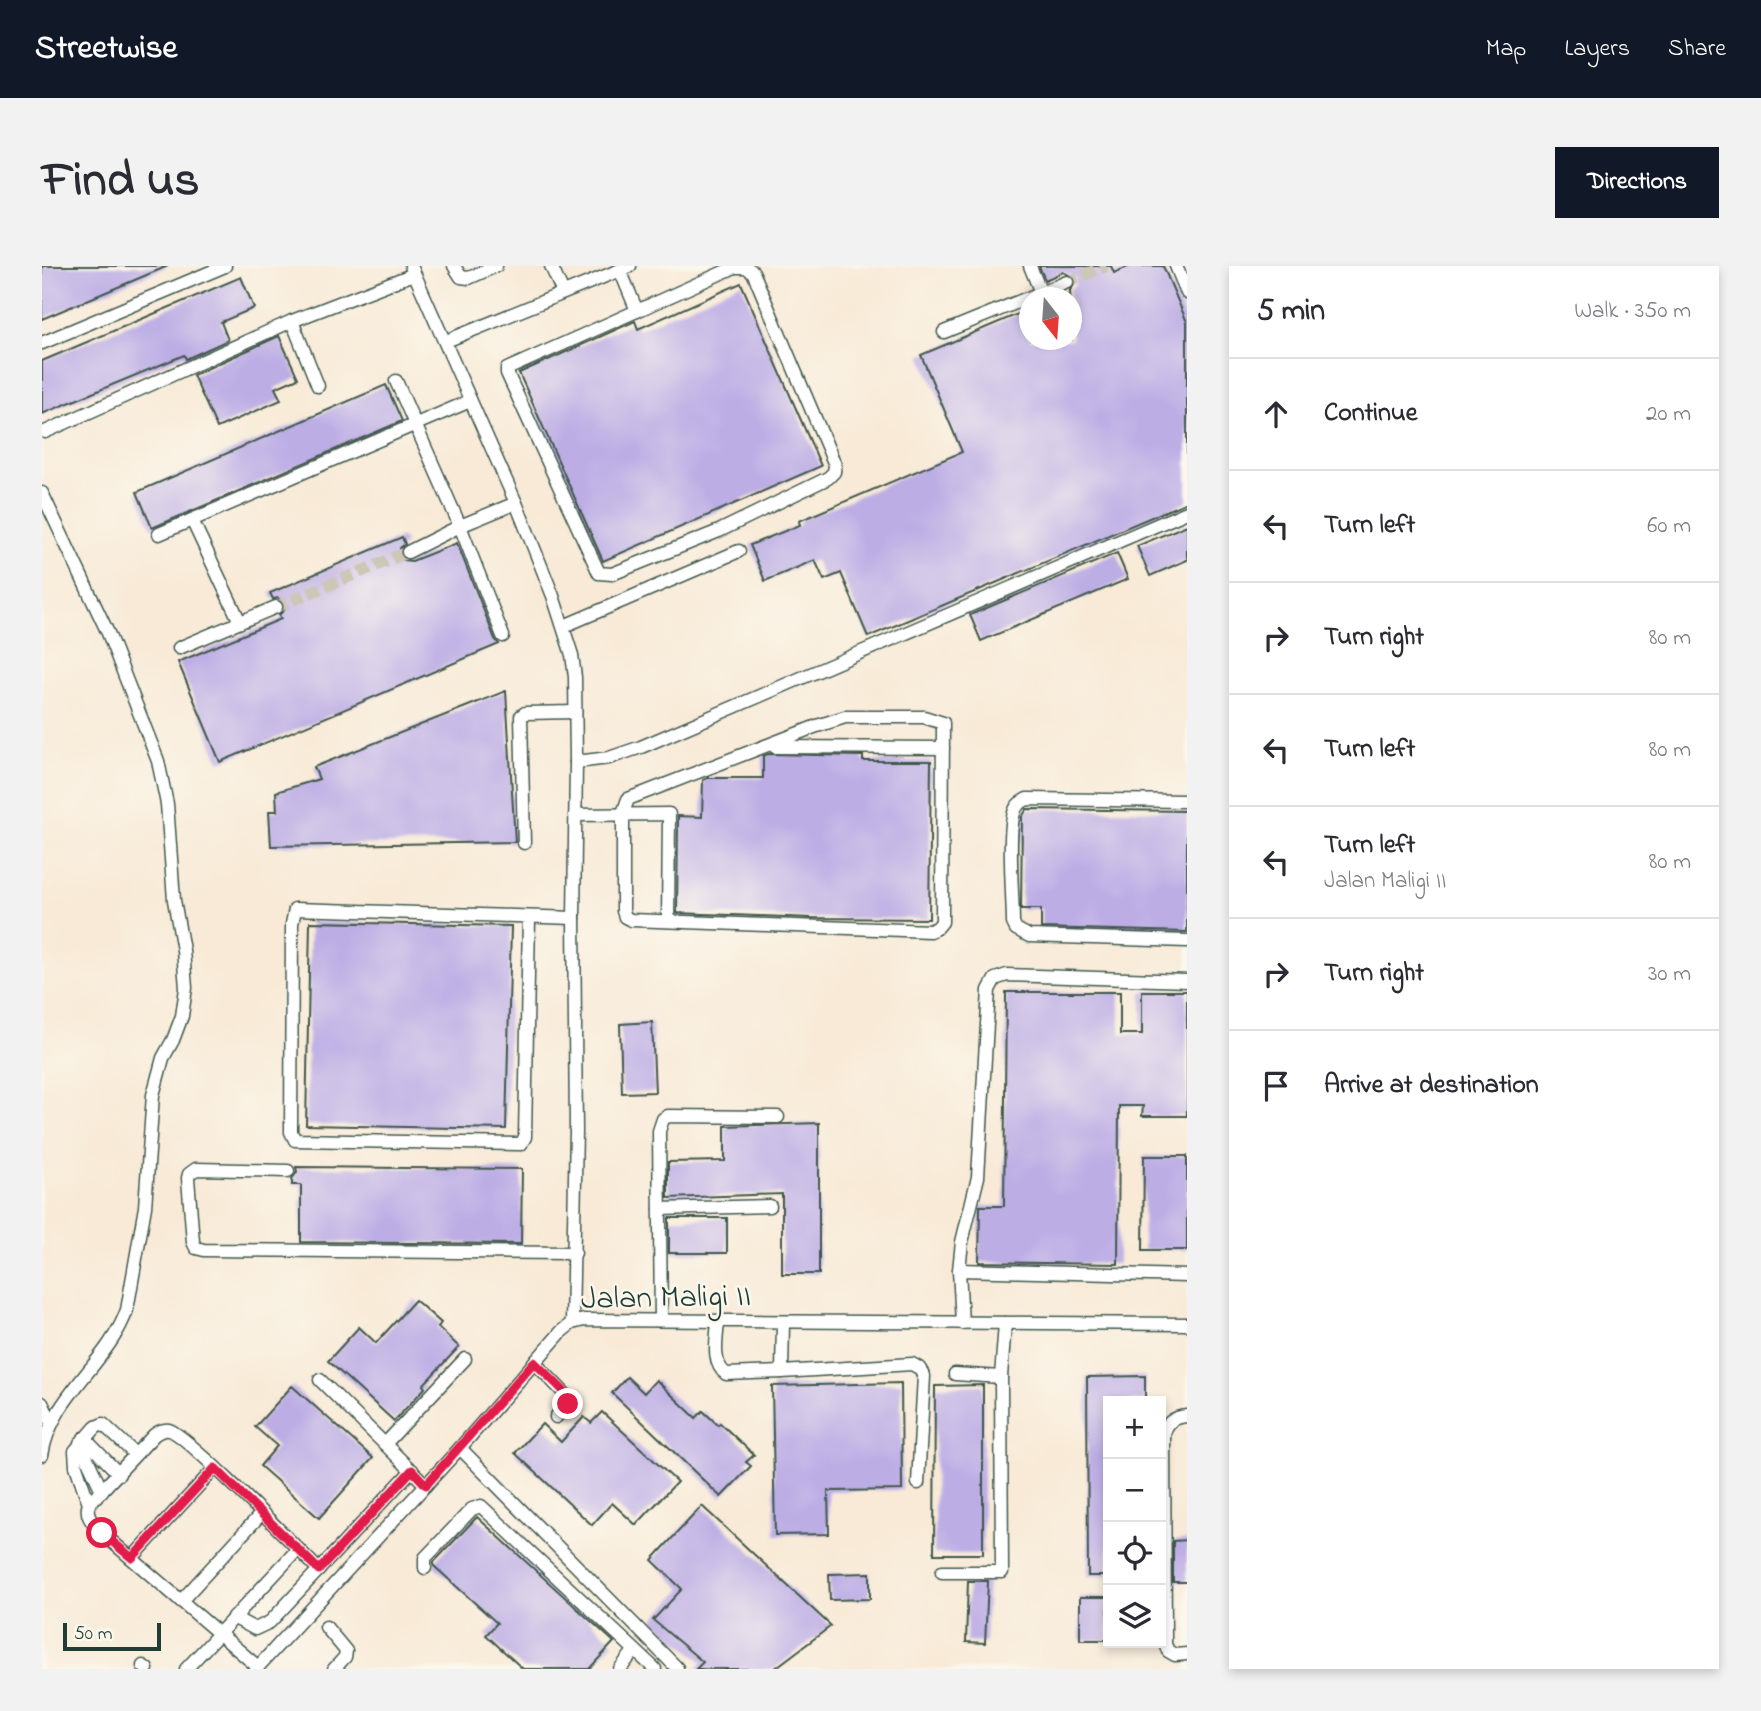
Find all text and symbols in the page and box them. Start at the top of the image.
text: Streetwise [35,25,177,73]
text: Map [1486,32,1526,67]
text: Layers [1564,32,1630,67]
text: Share [1668,32,1726,67]
text: Find us [42,146,199,218]
button: Directions [1555,147,1719,218]
north arrow [1019,287,1082,350]
text: 5 min [1257,290,1325,334]
text: Walk · 350 m [1574,295,1691,328]
icon: ahead [1257,395,1295,433]
text: Continue [1324,395,1417,433]
text: 20 m [1646,398,1691,431]
icon: left [1257,507,1295,545]
text: Turn left [1324,507,1415,545]
text: 60 m [1647,510,1691,543]
icon: right [1257,619,1295,657]
text: Turn right [1324,619,1424,657]
text: 80 m [1649,622,1691,655]
icon: left [1257,731,1295,769]
text: Turn left [1324,731,1415,769]
text: 80 m [1649,734,1691,767]
text: Turn left [1324,827,1415,865]
icon: left [1257,843,1295,881]
text: 80 m [1649,846,1691,879]
text: Jalan Maligi II [1324,865,1446,898]
icon: right [1257,955,1295,993]
text: Turn right [1324,955,1424,993]
text: 30 m [1648,958,1691,991]
icon: arrive [1257,1067,1295,1105]
text: Arrive at destination [1324,1067,1539,1105]
street label: Jalan Maligi II [580,1274,752,1324]
route end [552,1388,583,1419]
map controls [1103,1396,1166,1648]
button: + [1103,1396,1166,1459]
button: − [1103,1459,1166,1522]
route start [86,1517,117,1548]
button: locate [1103,1522,1166,1585]
button: layers [1103,1585,1166,1648]
scale bar [63,1620,161,1652]
text: 50 m [74,1621,113,1648]

